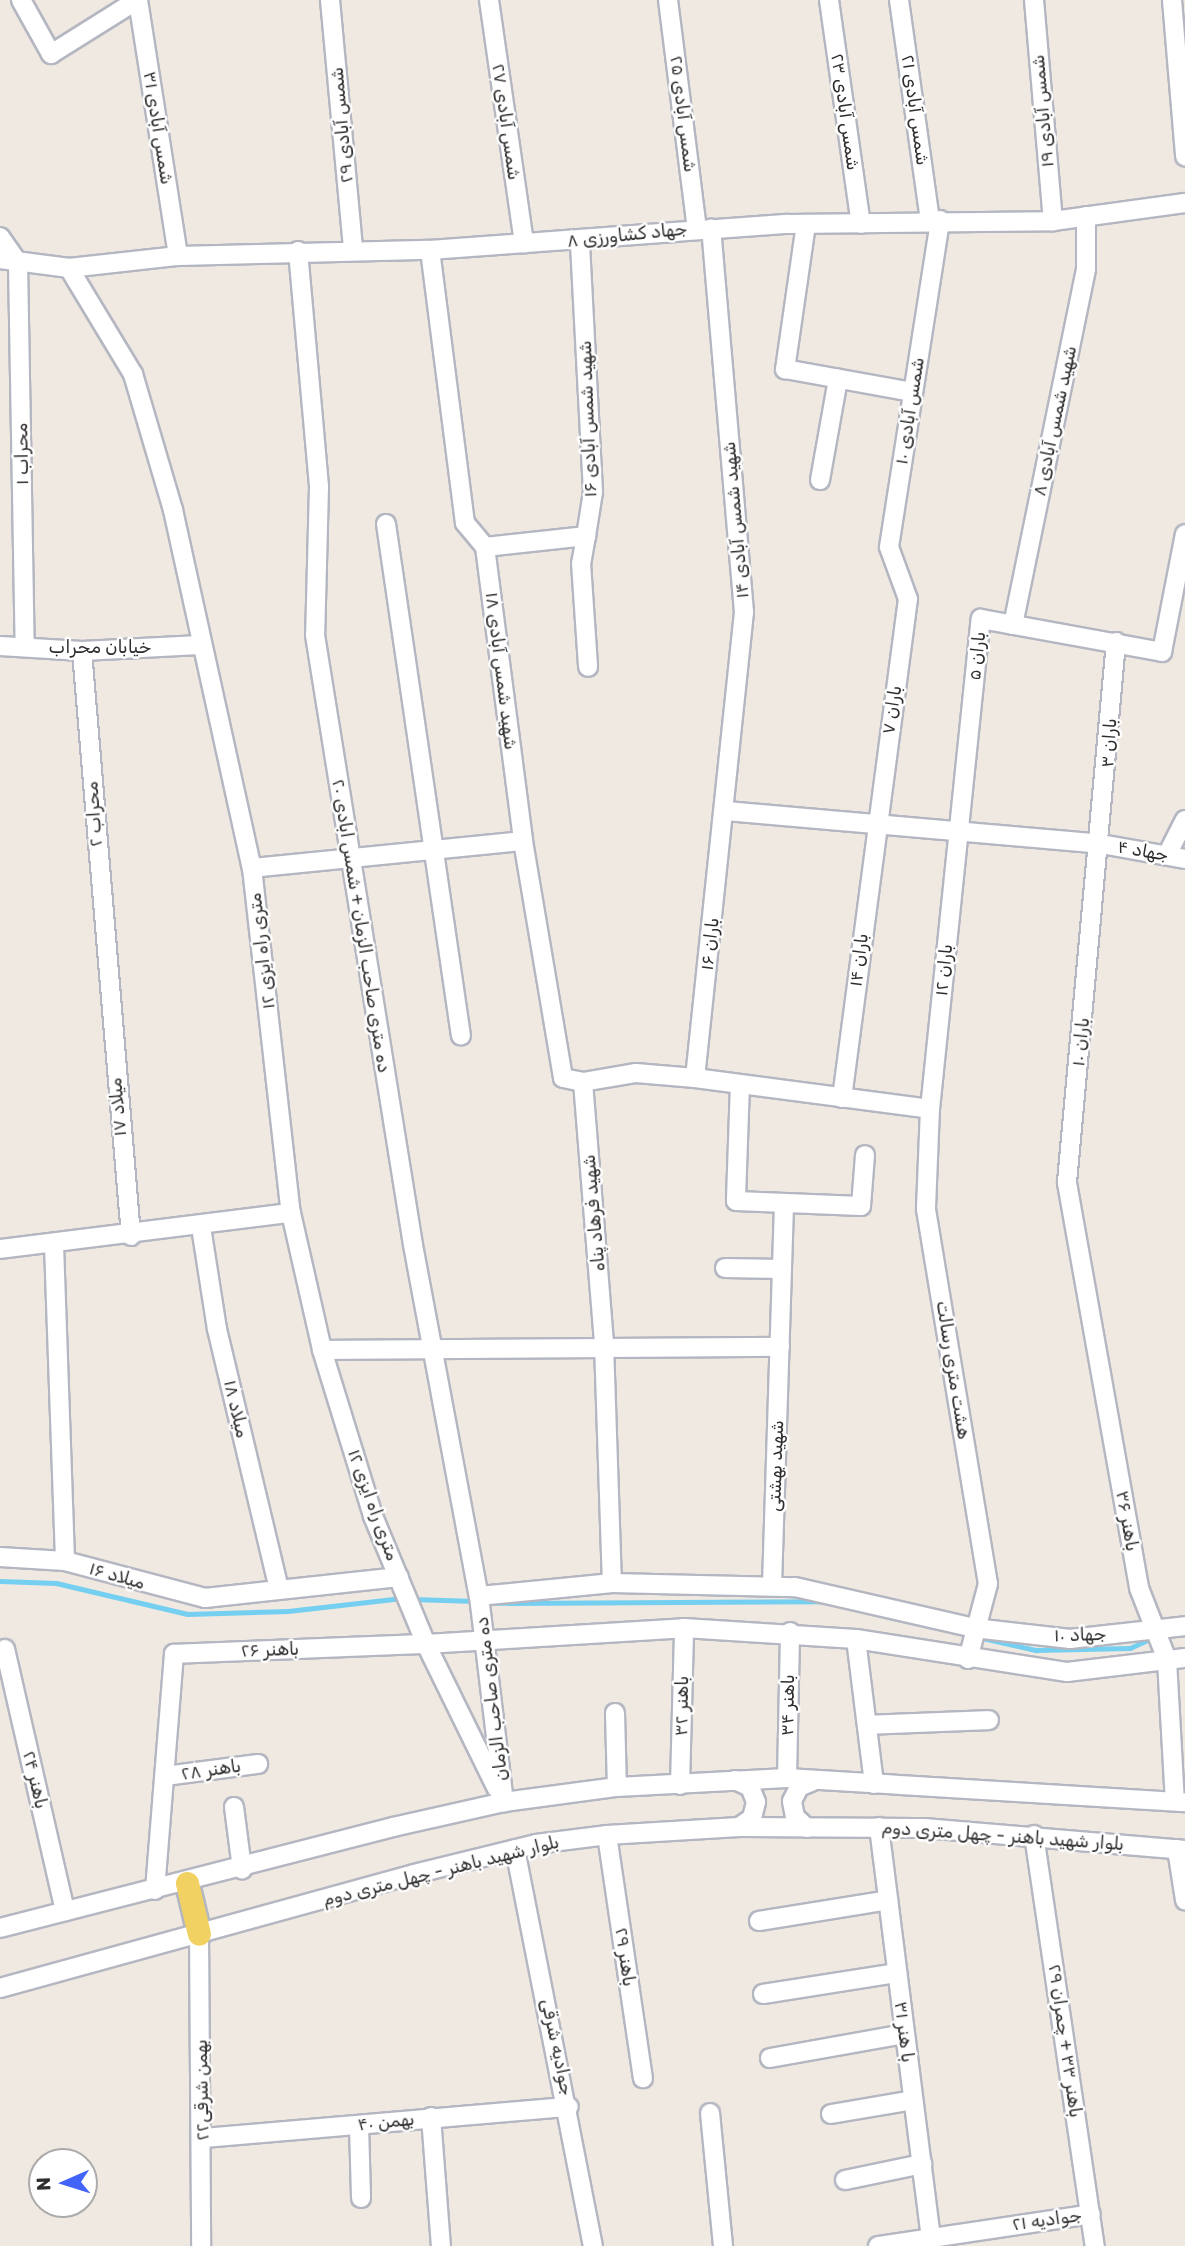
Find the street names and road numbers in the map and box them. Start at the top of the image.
street label: شمس آبادی ۲۳ [826,52,864,172]
street label: شمس آبادی ۲۱ [897,53,933,167]
street label: شمس آبادی ۱۹ [1027,54,1059,168]
street label: شمس آبادی ۲۵ [665,55,701,173]
street label: شمس آبادی ۲۷ [487,62,525,182]
street label: شمس آبادی ۲۹ [326,66,358,184]
street label: شمس آبادی ۳۱ [138,70,178,186]
street label: جهاد کشاورزی ۸ [566,218,688,252]
street label: شهید شمس آبادی ۱۶ [574,340,602,498]
street label: شهید شمس آبادی ۸ [1029,344,1081,498]
street label: شمس آبادی ۱۰ [891,356,929,466]
street label: محراب ۱ [11,423,33,485]
street label: شهید شمس آبادی ۱۴ [718,441,754,599]
street label: شهید شمس آبادی ۱۸ [481,591,521,751]
street label: باران ۵ [964,630,990,682]
street label: خیابان محراب [49,636,151,658]
street label: باران ۷ [877,684,907,736]
street label: باران ۳ [1096,718,1122,768]
street label: ده متری صاحب الزمان + شمس ابادی ۲۰ [327,778,395,1074]
street label: محراب ۲ [81,781,107,847]
street label: جهاد ۴ [1116,836,1170,866]
street label: ۱۲ متری راه ایزی [244,892,280,1010]
street label: باران ۱۶ [696,916,724,972]
street label: باران ۱۴ [845,932,873,988]
street label: باران ۱۲ [931,943,957,997]
street label: باران ۱۰ [1068,1016,1094,1068]
street label: میلاد ۱۷ [105,1077,131,1137]
street label: شهید فرهاد پناه [578,1154,610,1272]
street label: هشت متری رسالت [931,1299,975,1441]
street label: میلاد ۱۸ [219,1378,253,1440]
street label: شهید بهشتی [764,1420,788,1512]
street label: ۱۲ متری راه ایزی [343,1446,403,1564]
street label: باهنر ۳۶ [1111,1489,1143,1553]
street label: میلاد ۱۶ [87,1558,147,1594]
street label: ده متری صاحب الزمان [471,1616,513,1782]
street label: جهاد ۱۰ [1054,1623,1106,1647]
street label: باهنر ۲۶ [241,1638,299,1662]
street label: باهنر ۳۴ [777,1674,799,1736]
street label: باهنر ۳۲ [671,1676,693,1736]
street label: باهنر ۲۴ [18,1749,52,1811]
street label: باهنر ۲۸ [180,1755,242,1785]
street label: بلوار شهید باهنر - چهل متری دوم [881,1817,1125,1855]
street label: بلوار شهید باهنر - چهل متری دوم [321,1831,561,1911]
street label: باهنر ۲۹ [610,1926,640,1988]
street label: باهنر ۳۳ + چمران ۲۹ [1044,1963,1086,2119]
street label: جوادیه شرقی [536,1997,578,2097]
street label: با هنر ۳۱ [890,2000,918,2064]
street label: ۲۲بهمن شرقی [190,2039,214,2141]
street label: بهمن ۴۰ [357,2108,415,2136]
street label: جوادیه ۲۱ [1011,2204,1083,2236]

